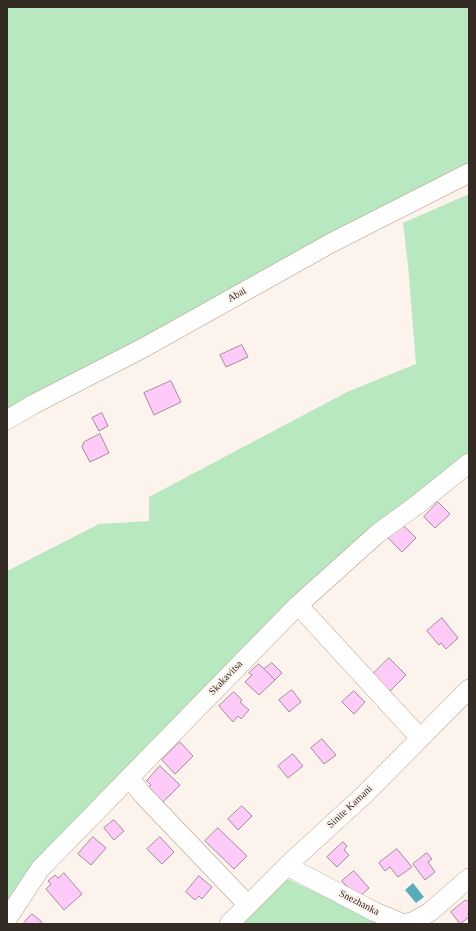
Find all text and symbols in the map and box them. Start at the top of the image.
street label: Abai [226,285,248,305]
street label: Skakavitsa [207,658,245,698]
street label: Sinite Kamani [325,783,375,831]
street label: Snezhanka [337,888,381,918]

